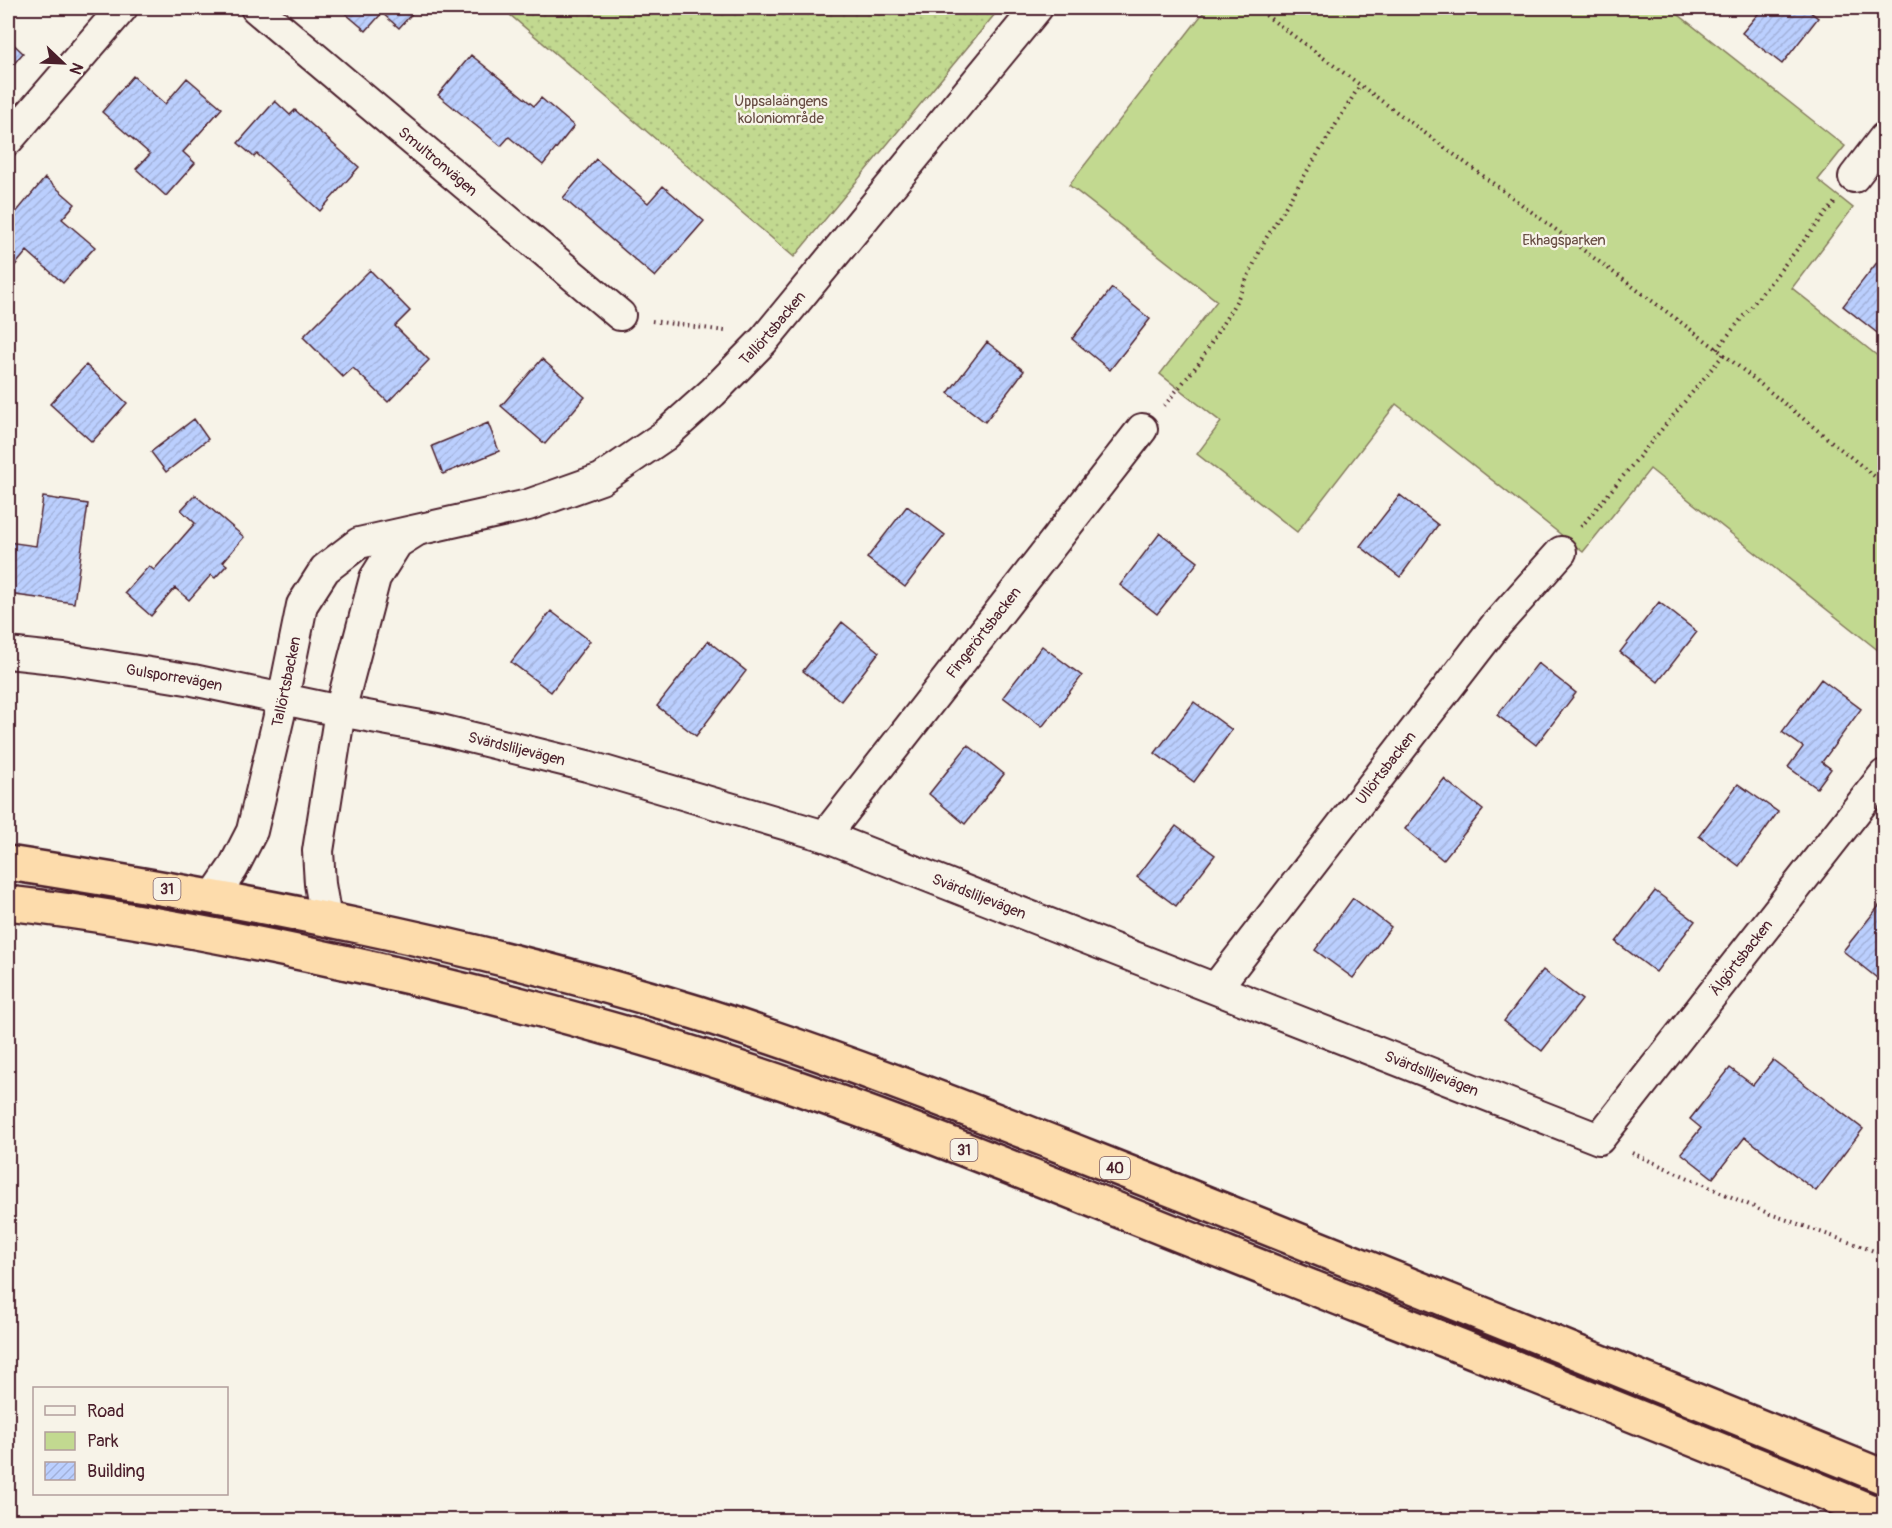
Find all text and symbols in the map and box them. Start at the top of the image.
north arrow [33,33,93,93]
text: N [64,60,87,78]
park label: Uppsalaängens koloniområde [734,92,828,128]
street label: Smultronvägen [394,123,481,201]
park label: Ekhagsparken [1522,231,1606,250]
street label: Tallörtsbacken [736,288,810,369]
street label: Fingerörtsbacken [942,583,1025,682]
street label: Tallörtsbacken [268,635,305,729]
street label: Gulsporrevägen [124,660,224,696]
street label: Svärdsliljevägen [466,728,567,770]
street label: Ullörtsbacken [1352,728,1420,809]
street label: Svärdsliljevägen [929,870,1029,924]
road number: 31 [154,878,180,900]
street label: Älgörtsbacken [1706,916,1777,1000]
street label: Svärdsliljevägen [1382,1047,1481,1101]
road number: 31 [950,1139,978,1161]
road number: 40 [1100,1157,1130,1179]
legend [33,1387,228,1495]
text: Road [87,1400,124,1423]
text: Park [87,1430,119,1453]
text: Building [87,1460,145,1483]

